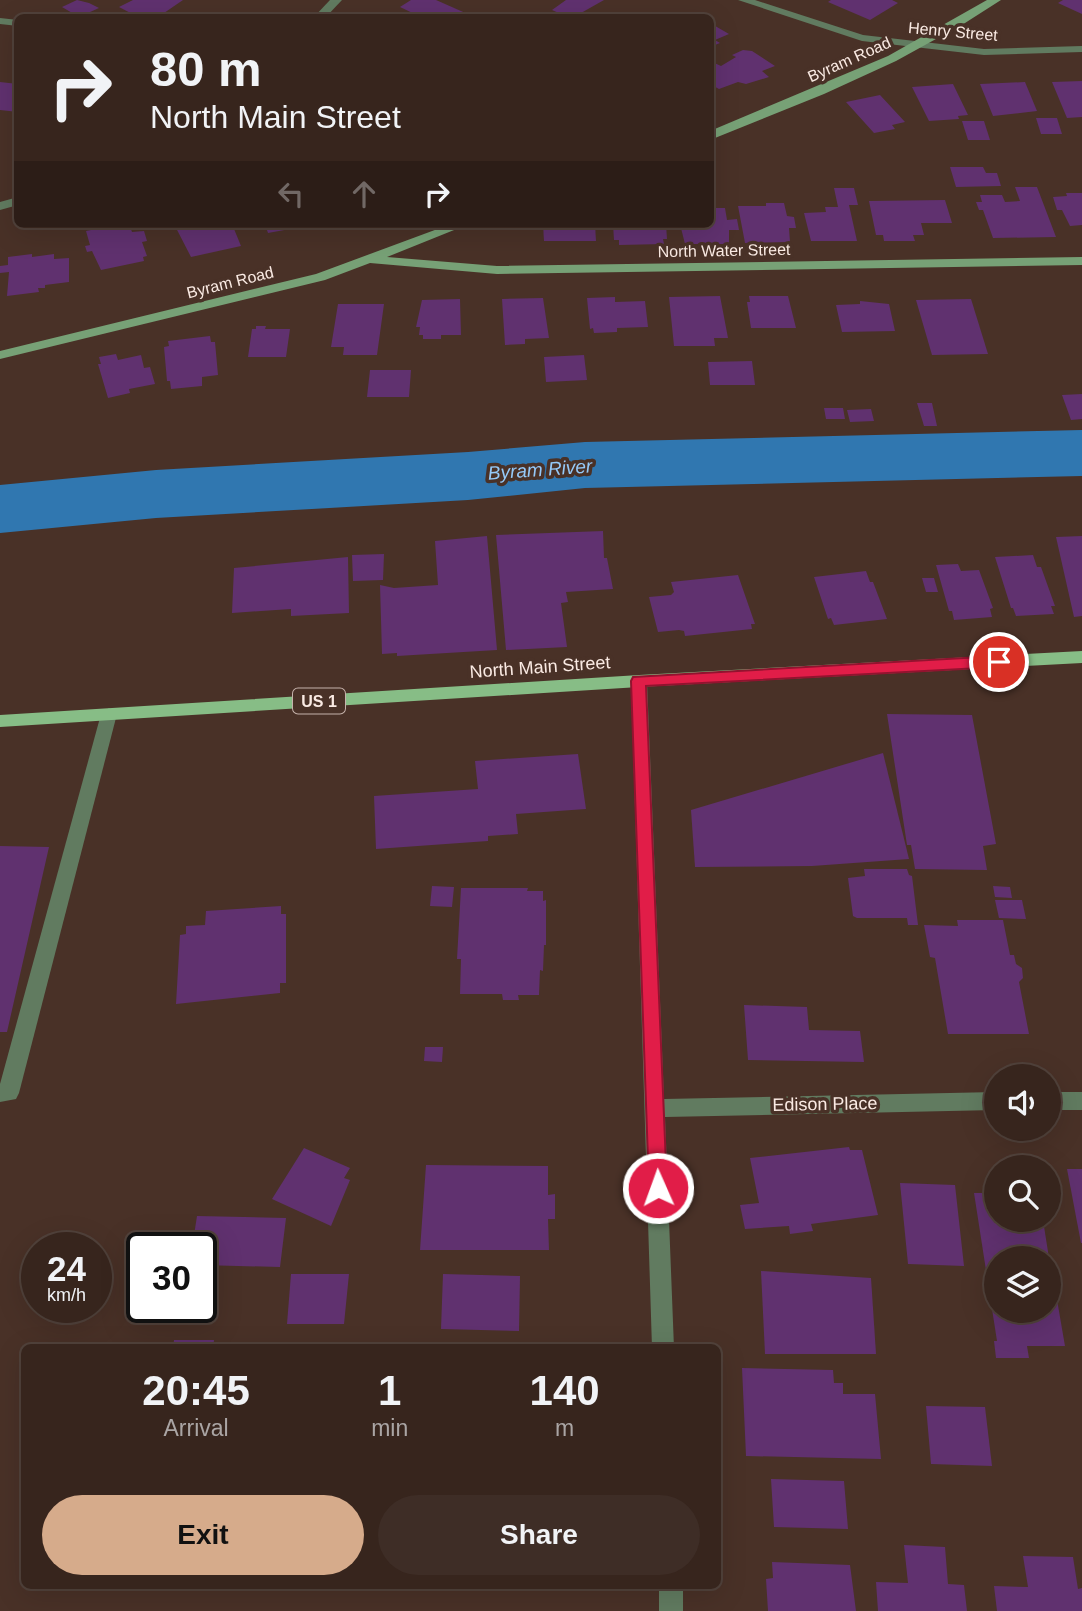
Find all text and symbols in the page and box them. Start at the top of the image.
street label: Henry Street [907,19,999,44]
street label: Byram Road [805,34,893,85]
icon: right [35,42,126,133]
text: 80 m [150,42,262,96]
text: North Main Street [150,99,401,135]
icon: left [272,175,310,213]
icon: ahead [345,175,383,213]
icon: right [418,175,456,213]
street label: North Water Street [657,241,791,260]
street label: Byram Road [185,263,275,301]
water label: Byram River [487,455,594,484]
pin [969,632,1029,692]
icon: arrive [980,643,1018,681]
street label: North Main Street [469,652,611,682]
road number: US 1 [293,688,345,714]
map controls [984,1064,1061,1323]
button: sound [984,1064,1061,1141]
street label: Edison Place [772,1093,878,1115]
position arrow [621,1151,695,1225]
button: search [984,1155,1061,1232]
speed limit sign: 30 [126,1232,217,1323]
button: layers [984,1246,1061,1323]
text: 24 [47,1249,86,1288]
text: km/h [47,1285,86,1305]
text: 20:45 [142,1367,250,1414]
text: 1 [378,1367,401,1414]
text: 140 [530,1367,600,1414]
text: Arrival [163,1415,229,1441]
text: min [371,1415,408,1441]
text: m [555,1415,574,1441]
button: Exit [42,1495,364,1575]
button: Share [378,1495,700,1575]

